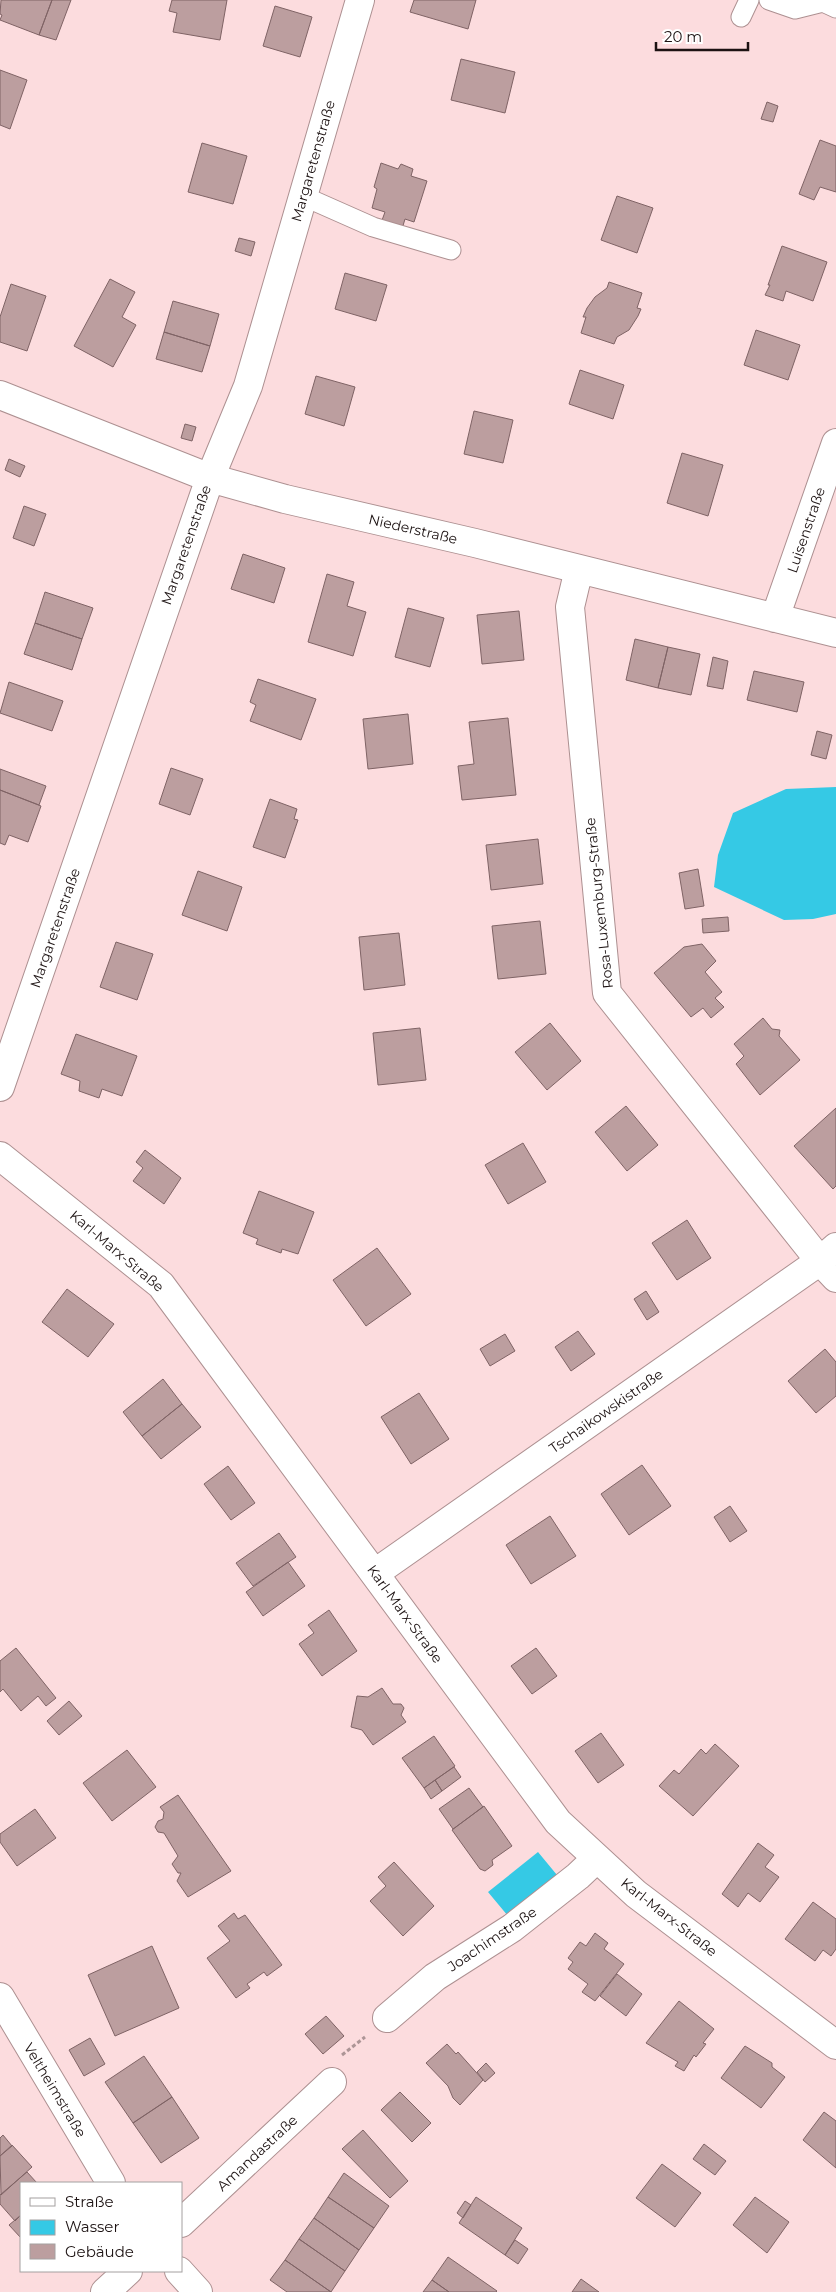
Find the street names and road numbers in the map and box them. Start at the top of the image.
street label: Margaretenstraße [287,98,339,224]
street label: Margaretenstraße [157,483,215,607]
street label: Luisenstraße [783,485,829,575]
street label: Niederstraße [367,510,459,548]
street label: Rosa-Luxemburg-Straße [581,817,617,989]
street label: Margaretenstraße [26,866,84,990]
street label: Karl-Marx-Straße [66,1206,168,1296]
street label: Tschaikowskistraße [546,1365,666,1457]
street label: Karl-Marx-Straße [363,1561,447,1667]
street label: Karl-Marx-Straße [617,1874,721,1960]
street label: Joachimstraße [443,1903,540,1976]
street label: Veltheimstraße [20,2040,90,2140]
street label: Amandastraße [213,2111,301,2195]

